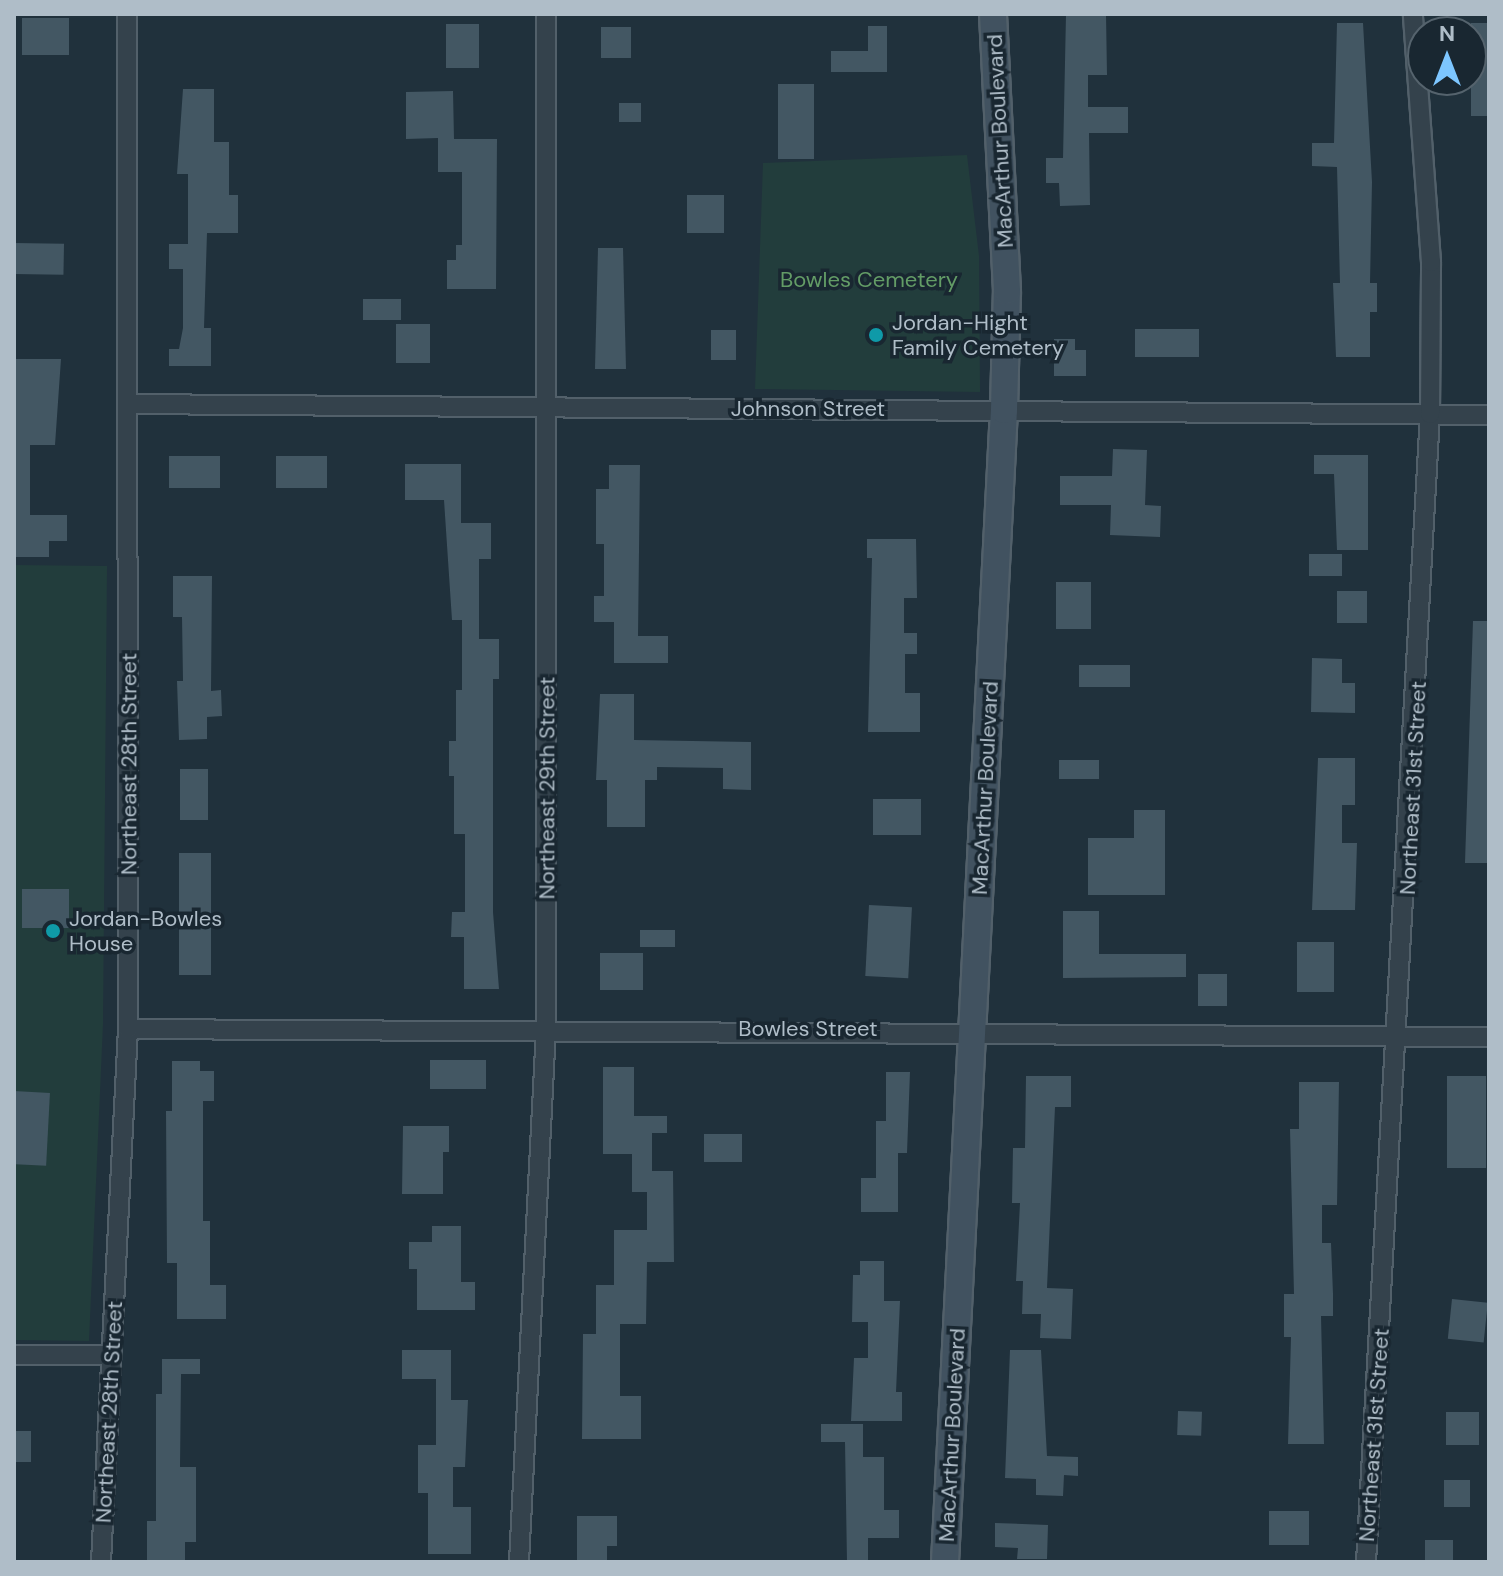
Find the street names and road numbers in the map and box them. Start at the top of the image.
street label: MacArthur Boulevard [981,33,1019,249]
street label: Johnson Street [731,396,885,422]
street label: Northeast 28th Street [116,653,142,875]
street label: Northeast 29th Street [534,677,560,899]
street label: MacArthur Boulevard [966,680,1004,896]
street label: Northeast 31st Street [1394,680,1432,896]
street label: Bowles Street [738,1016,878,1042]
street label: Northeast 28th Street [90,1300,128,1524]
street label: MacArthur Boulevard [933,1327,971,1543]
street label: Northeast 31st Street [1353,1327,1395,1543]

